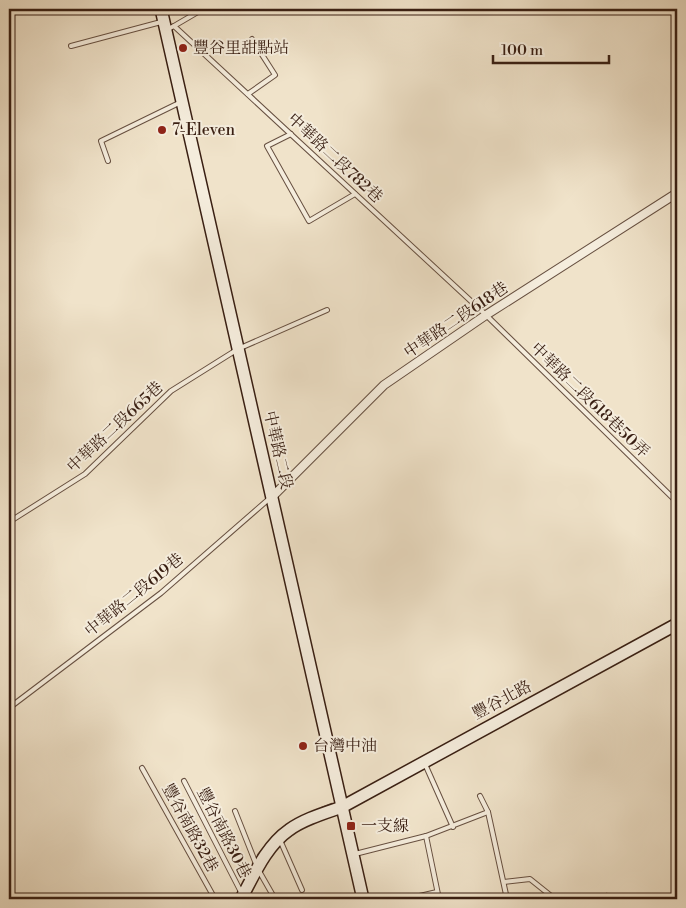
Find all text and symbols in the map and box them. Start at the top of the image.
scale bar [493,32,610,64]
place label: 豐谷里甜點站 [193,38,289,58]
text: 100 m [501,41,543,60]
marker: 豐谷里甜點站 [177,42,189,54]
street label: 中華路二段782巷 [283,109,387,207]
place label: 7-Eleven [172,120,235,140]
marker: 7-Eleven [156,124,168,136]
street label: 中華路二段618巷 [400,278,512,362]
street label: 中華路二段618巷50弄 [527,338,653,462]
street label: 中華路二段665巷 [63,377,167,477]
street label: 中華路二段 [259,409,297,491]
street label: 中華路二段619巷 [81,549,187,641]
street label: 豐谷北路 [469,676,535,724]
place label: 台灣中油 [313,736,377,756]
marker: 台灣中油 [297,740,309,752]
street label: 豐谷南路32巷 [158,780,222,876]
street label: 豐谷南路30巷 [193,784,255,882]
place label: 一支線 [361,816,409,836]
marker: 一支線 [345,820,357,832]

